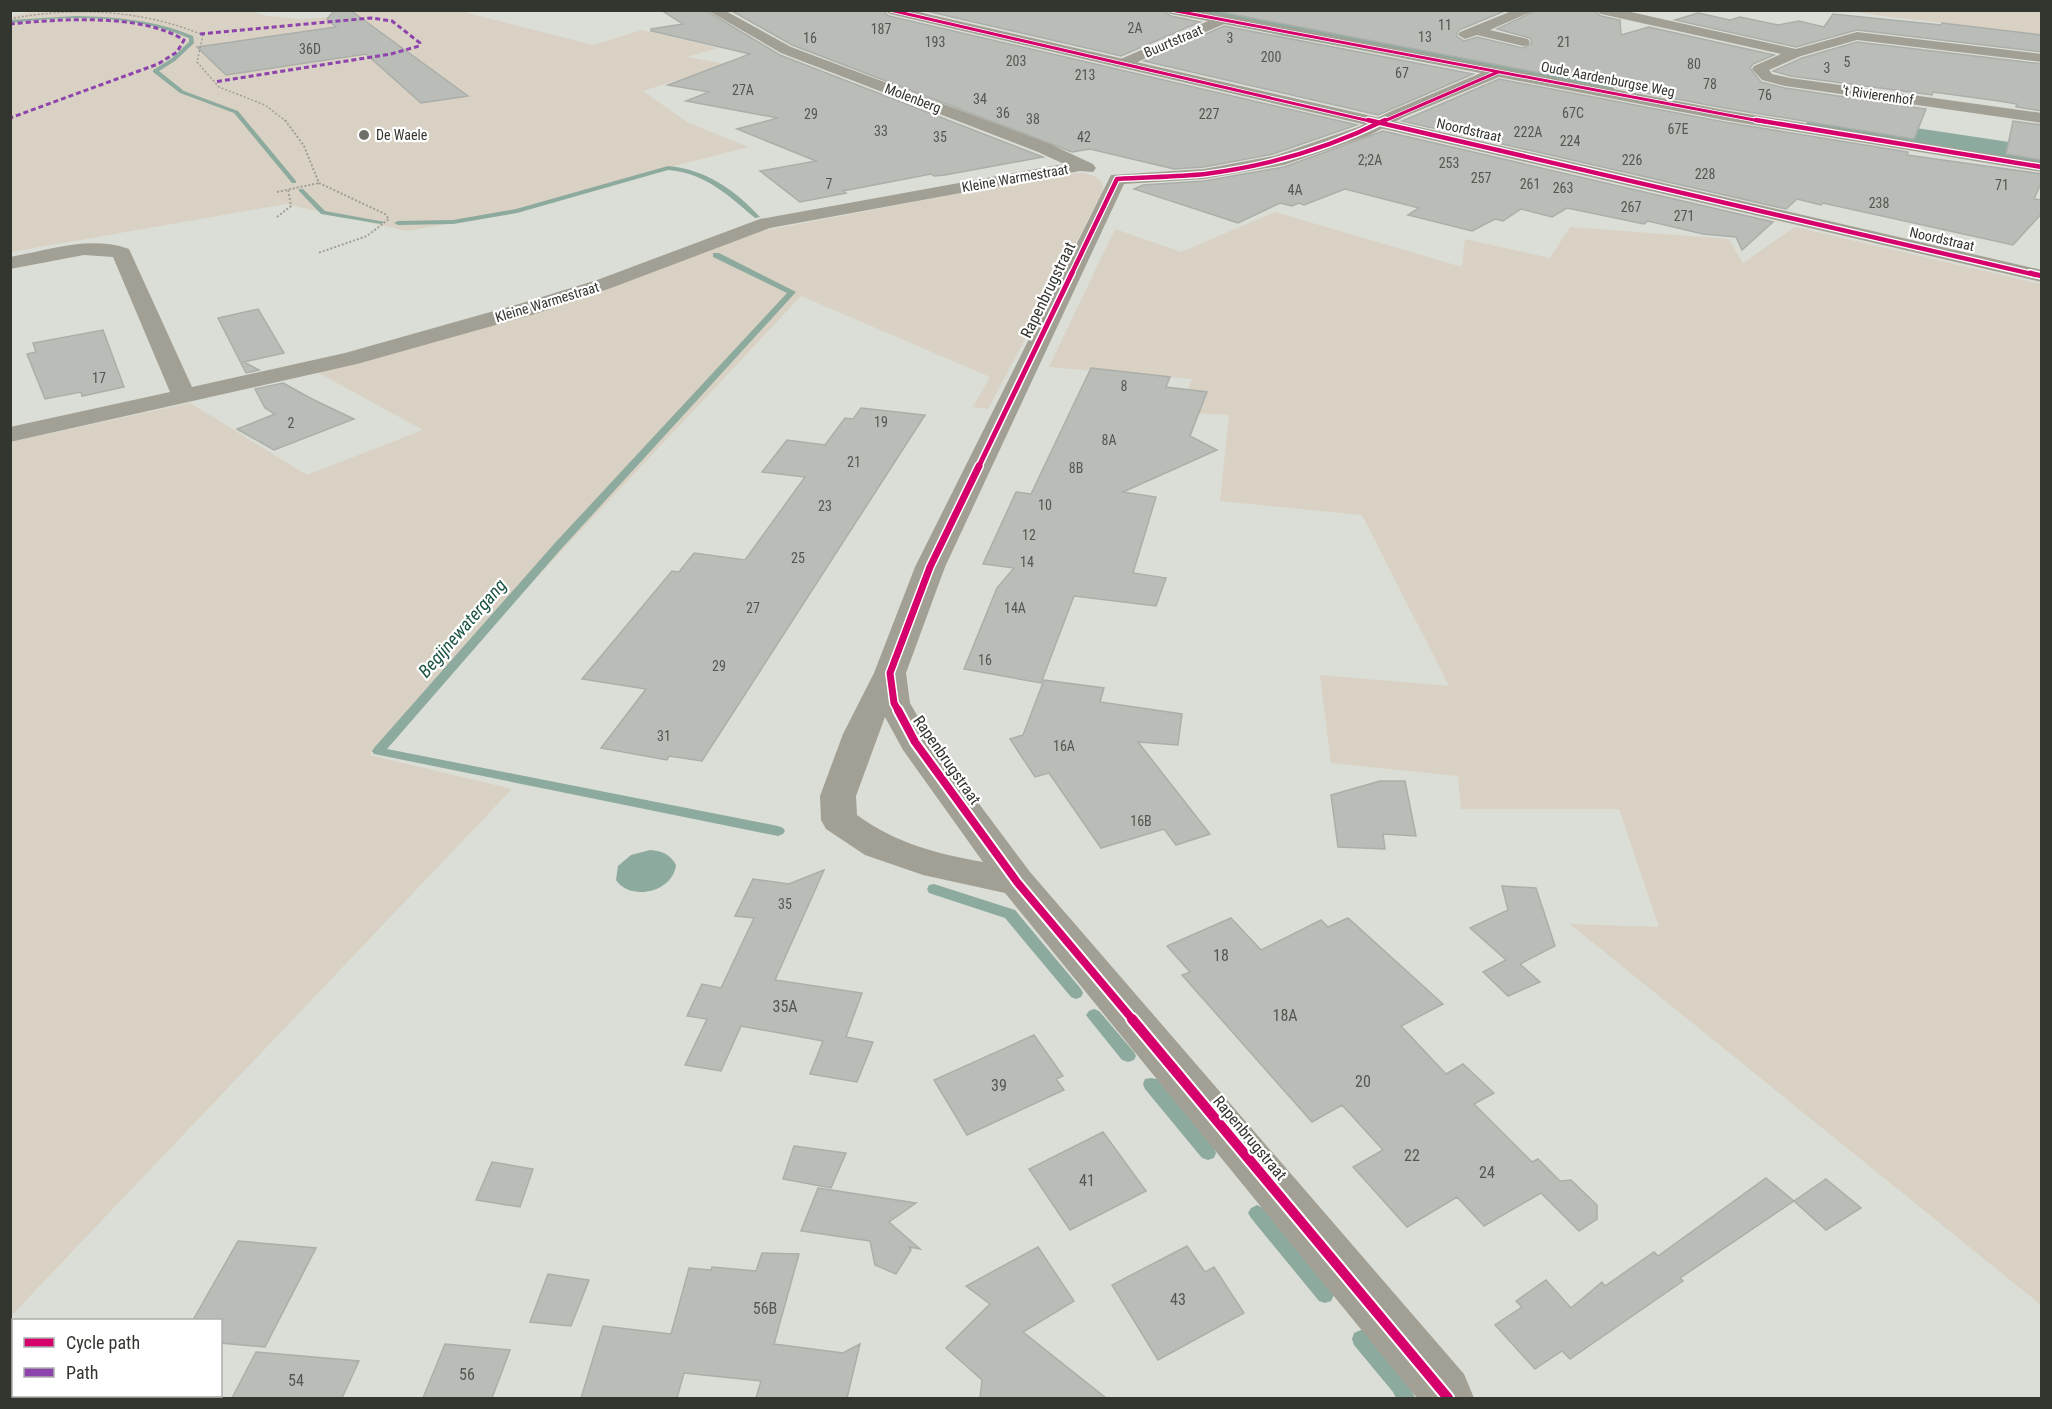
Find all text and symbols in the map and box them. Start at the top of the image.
house number: 11 [1438,17,1452,33]
house number: 2A [1128,20,1142,36]
house number: 187 [871,21,891,37]
street label: Buurtstraat [1141,22,1205,60]
house number: 13 [1418,29,1432,45]
house number: 16 [803,30,817,46]
house number: 3 [1227,30,1233,46]
house number: 193 [925,34,945,50]
house number: 21 [1557,34,1571,50]
house number: 36D [299,41,321,57]
house number: 200 [1261,49,1281,65]
house number: 203 [1006,53,1026,69]
house number: 5 [1844,54,1851,70]
house number: 80 [1687,56,1701,72]
street label: Oude Aardenburgse Weg [1540,58,1676,100]
house number: 3 [1824,60,1830,76]
house number: 67 [1395,65,1409,81]
house number: 213 [1075,67,1095,83]
house number: 78 [1703,76,1717,92]
street label: Molenberg [883,80,943,116]
house number: 27A [732,82,754,98]
street label: 't Rivierenhof [1841,82,1915,108]
house number: 76 [1758,87,1772,103]
house number: 34 [973,91,987,107]
house number: 36 [996,105,1010,121]
house number: 67C [1562,105,1584,121]
house number: 29 [804,106,818,122]
house number: 227 [1199,106,1219,122]
house number: 38 [1026,111,1040,127]
street label: Noordstraat [1435,115,1503,145]
house number: 67E [1668,121,1688,137]
house number: 33 [874,123,888,139]
house number: 222A [1514,124,1542,140]
place label: De Waele [376,127,428,143]
marker: De Waele [357,128,371,142]
house number: 35 [933,129,947,145]
house number: 42 [1077,129,1091,145]
house number: 224 [1560,133,1580,149]
house number: 2;2A [1358,152,1382,168]
house number: 226 [1622,152,1642,168]
house number: 253 [1439,155,1459,171]
street label: Kleine Warmestraat [961,161,1069,195]
house number: 228 [1695,166,1715,182]
house number: 257 [1471,170,1491,186]
house number: 7 [826,176,833,192]
house number: 261 [1520,176,1540,192]
house number: 71 [1995,177,2009,193]
house number: 263 [1553,180,1573,196]
house number: 4A [1288,182,1302,198]
house number: 238 [1869,195,1889,211]
house number: 267 [1621,199,1641,215]
house number: 271 [1674,208,1694,224]
street label: Noordstraat [1908,224,1976,254]
street label: Rapenbrugstraat [1017,239,1080,341]
street label: Kleine Warmestraat [493,279,601,325]
house number: 17 [92,370,106,386]
house number: 8 [1121,378,1128,394]
house number: 19 [874,414,888,430]
house number: 2 [288,415,295,431]
house number: 8A [1102,432,1116,448]
house number: 21 [847,454,861,470]
house number: 8B [1069,460,1083,476]
house number: 10 [1038,497,1052,513]
house number: 23 [818,498,832,514]
house number: 12 [1022,527,1036,543]
house number: 25 [791,550,805,566]
house number: 14 [1020,554,1034,570]
water label: Begijnewatergang [414,574,511,681]
house number: 27 [746,600,760,616]
house number: 14A [1004,600,1026,616]
house number: 16 [978,652,992,668]
house number: 29 [712,658,726,674]
street label: Rapenbrugstraat [909,712,985,808]
house number: 31 [657,728,671,744]
house number: 16A [1053,738,1075,754]
house number: 16B [1130,813,1152,829]
house number: 35 [778,896,792,912]
house number: 18 [1213,946,1229,965]
house number: 35A [772,997,798,1016]
house number: 18A [1272,1006,1298,1025]
house number: 20 [1355,1072,1371,1091]
house number: 39 [991,1076,1007,1095]
street label: Rapenbrugstraat [1209,1092,1291,1184]
house number: 22 [1404,1146,1420,1165]
house number: 24 [1479,1163,1495,1182]
house number: 41 [1079,1171,1095,1190]
house number: 43 [1170,1290,1186,1309]
house number: 56B [753,1299,777,1318]
legend [12,1319,222,1397]
text: Cycle path [66,1332,140,1353]
text: Path [66,1362,99,1383]
house number: 56 [459,1365,475,1384]
house number: 54 [288,1371,304,1390]

